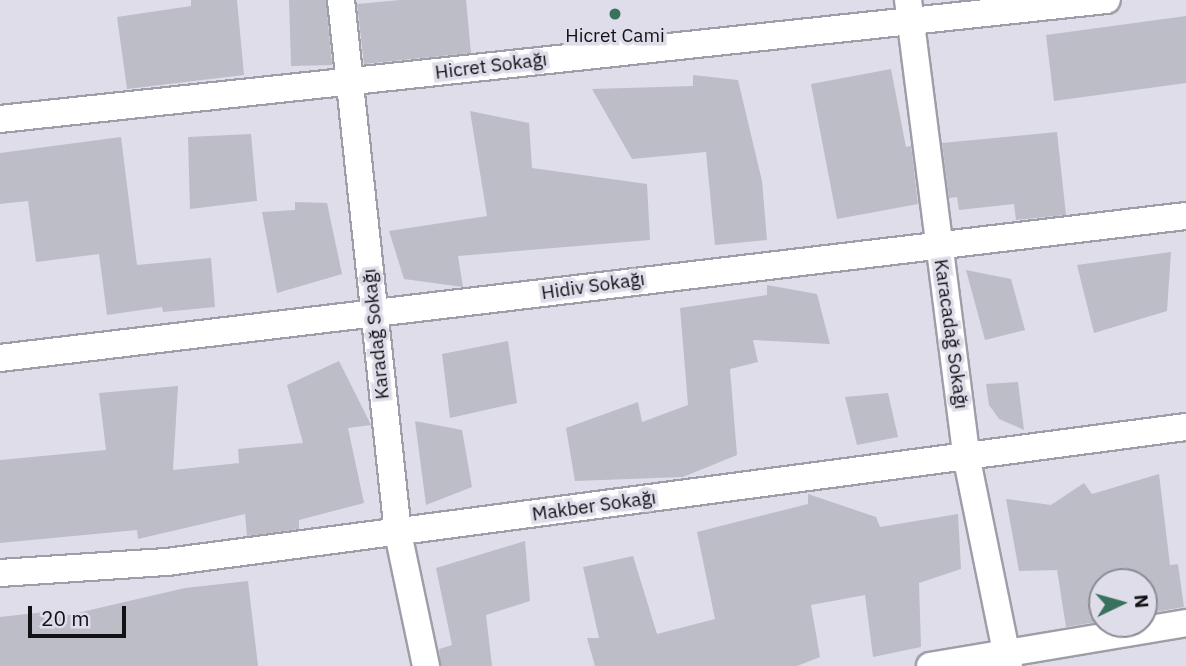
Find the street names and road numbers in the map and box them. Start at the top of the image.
street label: Hicret Sokağı [434,48,548,84]
street label: Karacadağ Sokağı [929,258,973,410]
street label: Hidiv Sokağı [540,267,646,305]
street label: Karadağ Sokağı [358,268,394,400]
street label: Makber Sokağı [530,486,658,526]

